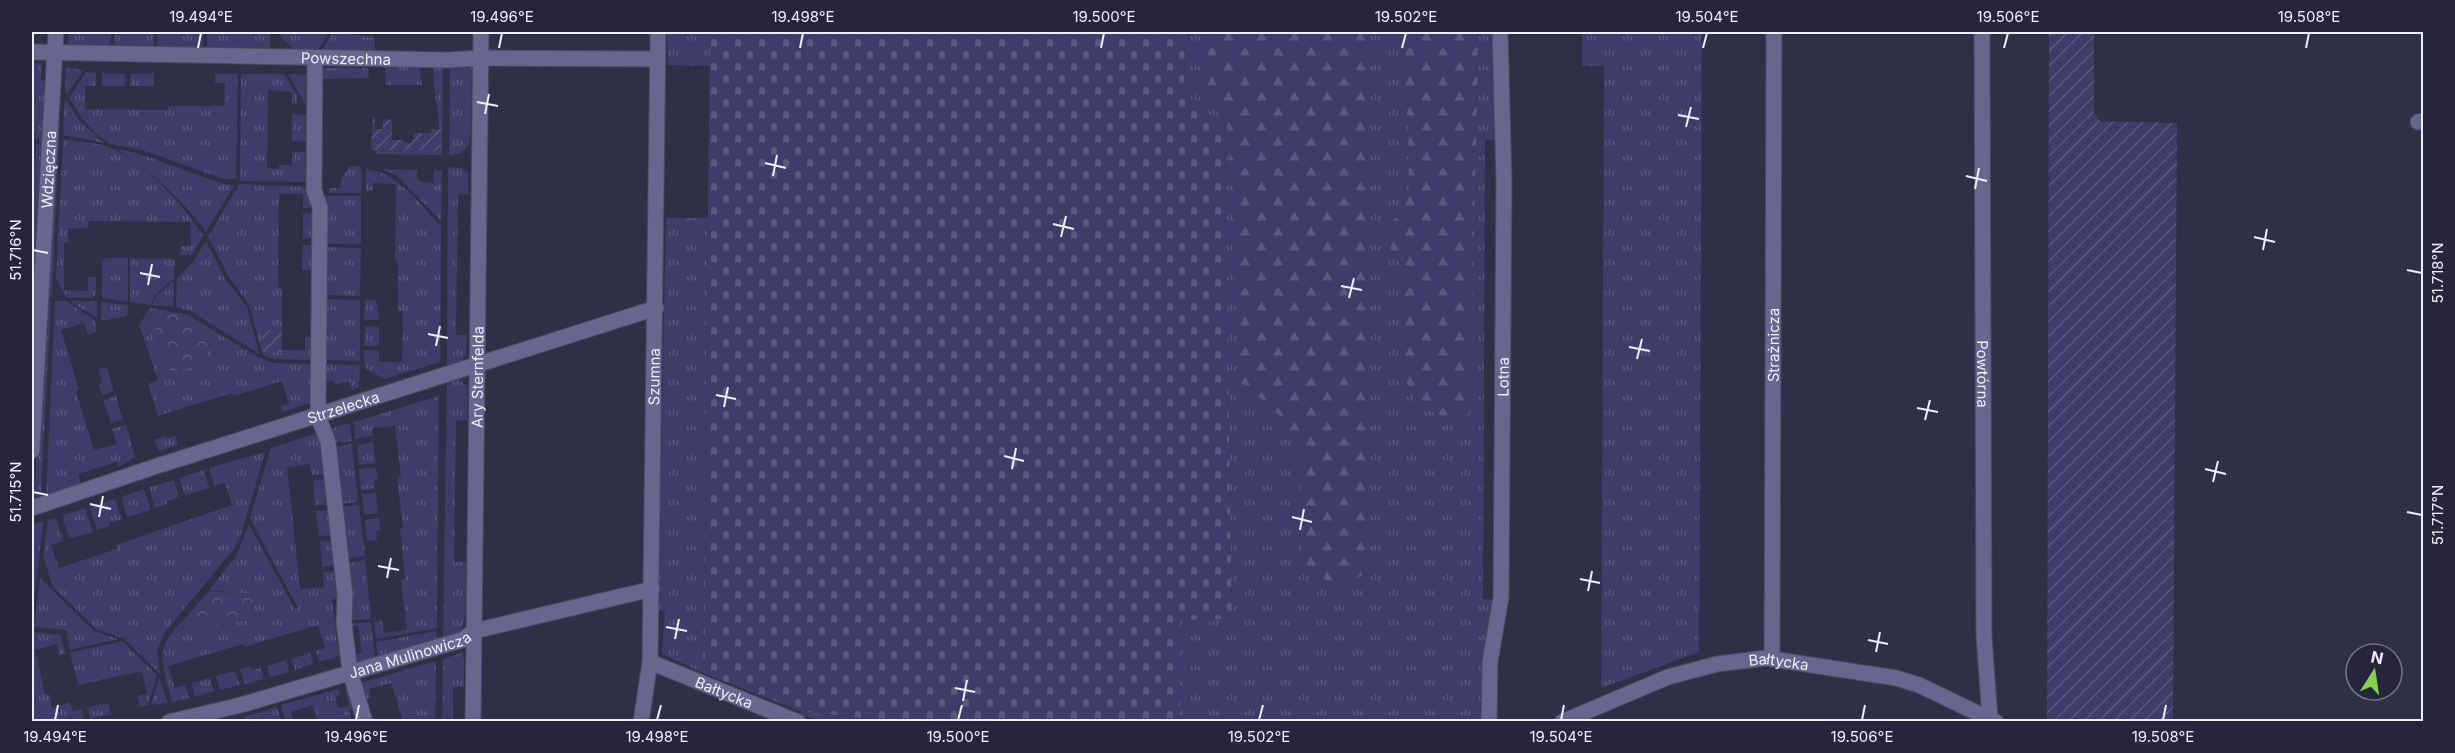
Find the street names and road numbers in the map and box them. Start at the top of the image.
street label: Powszechna [301,48,391,68]
street label: Wdzięczna [36,130,60,209]
street label: Strażnicza [1763,308,1783,382]
street label: Ary Sternfelda [467,326,487,428]
street label: Powtórna [1974,340,1993,408]
street label: Szumna [644,348,663,405]
street label: Lotna [1493,357,1512,397]
street label: Strzelecka [305,387,381,427]
street label: Jana Mulinowicza [346,627,475,682]
street label: Bałtycka [1747,648,1810,674]
street label: Bałtycka [692,672,756,712]

